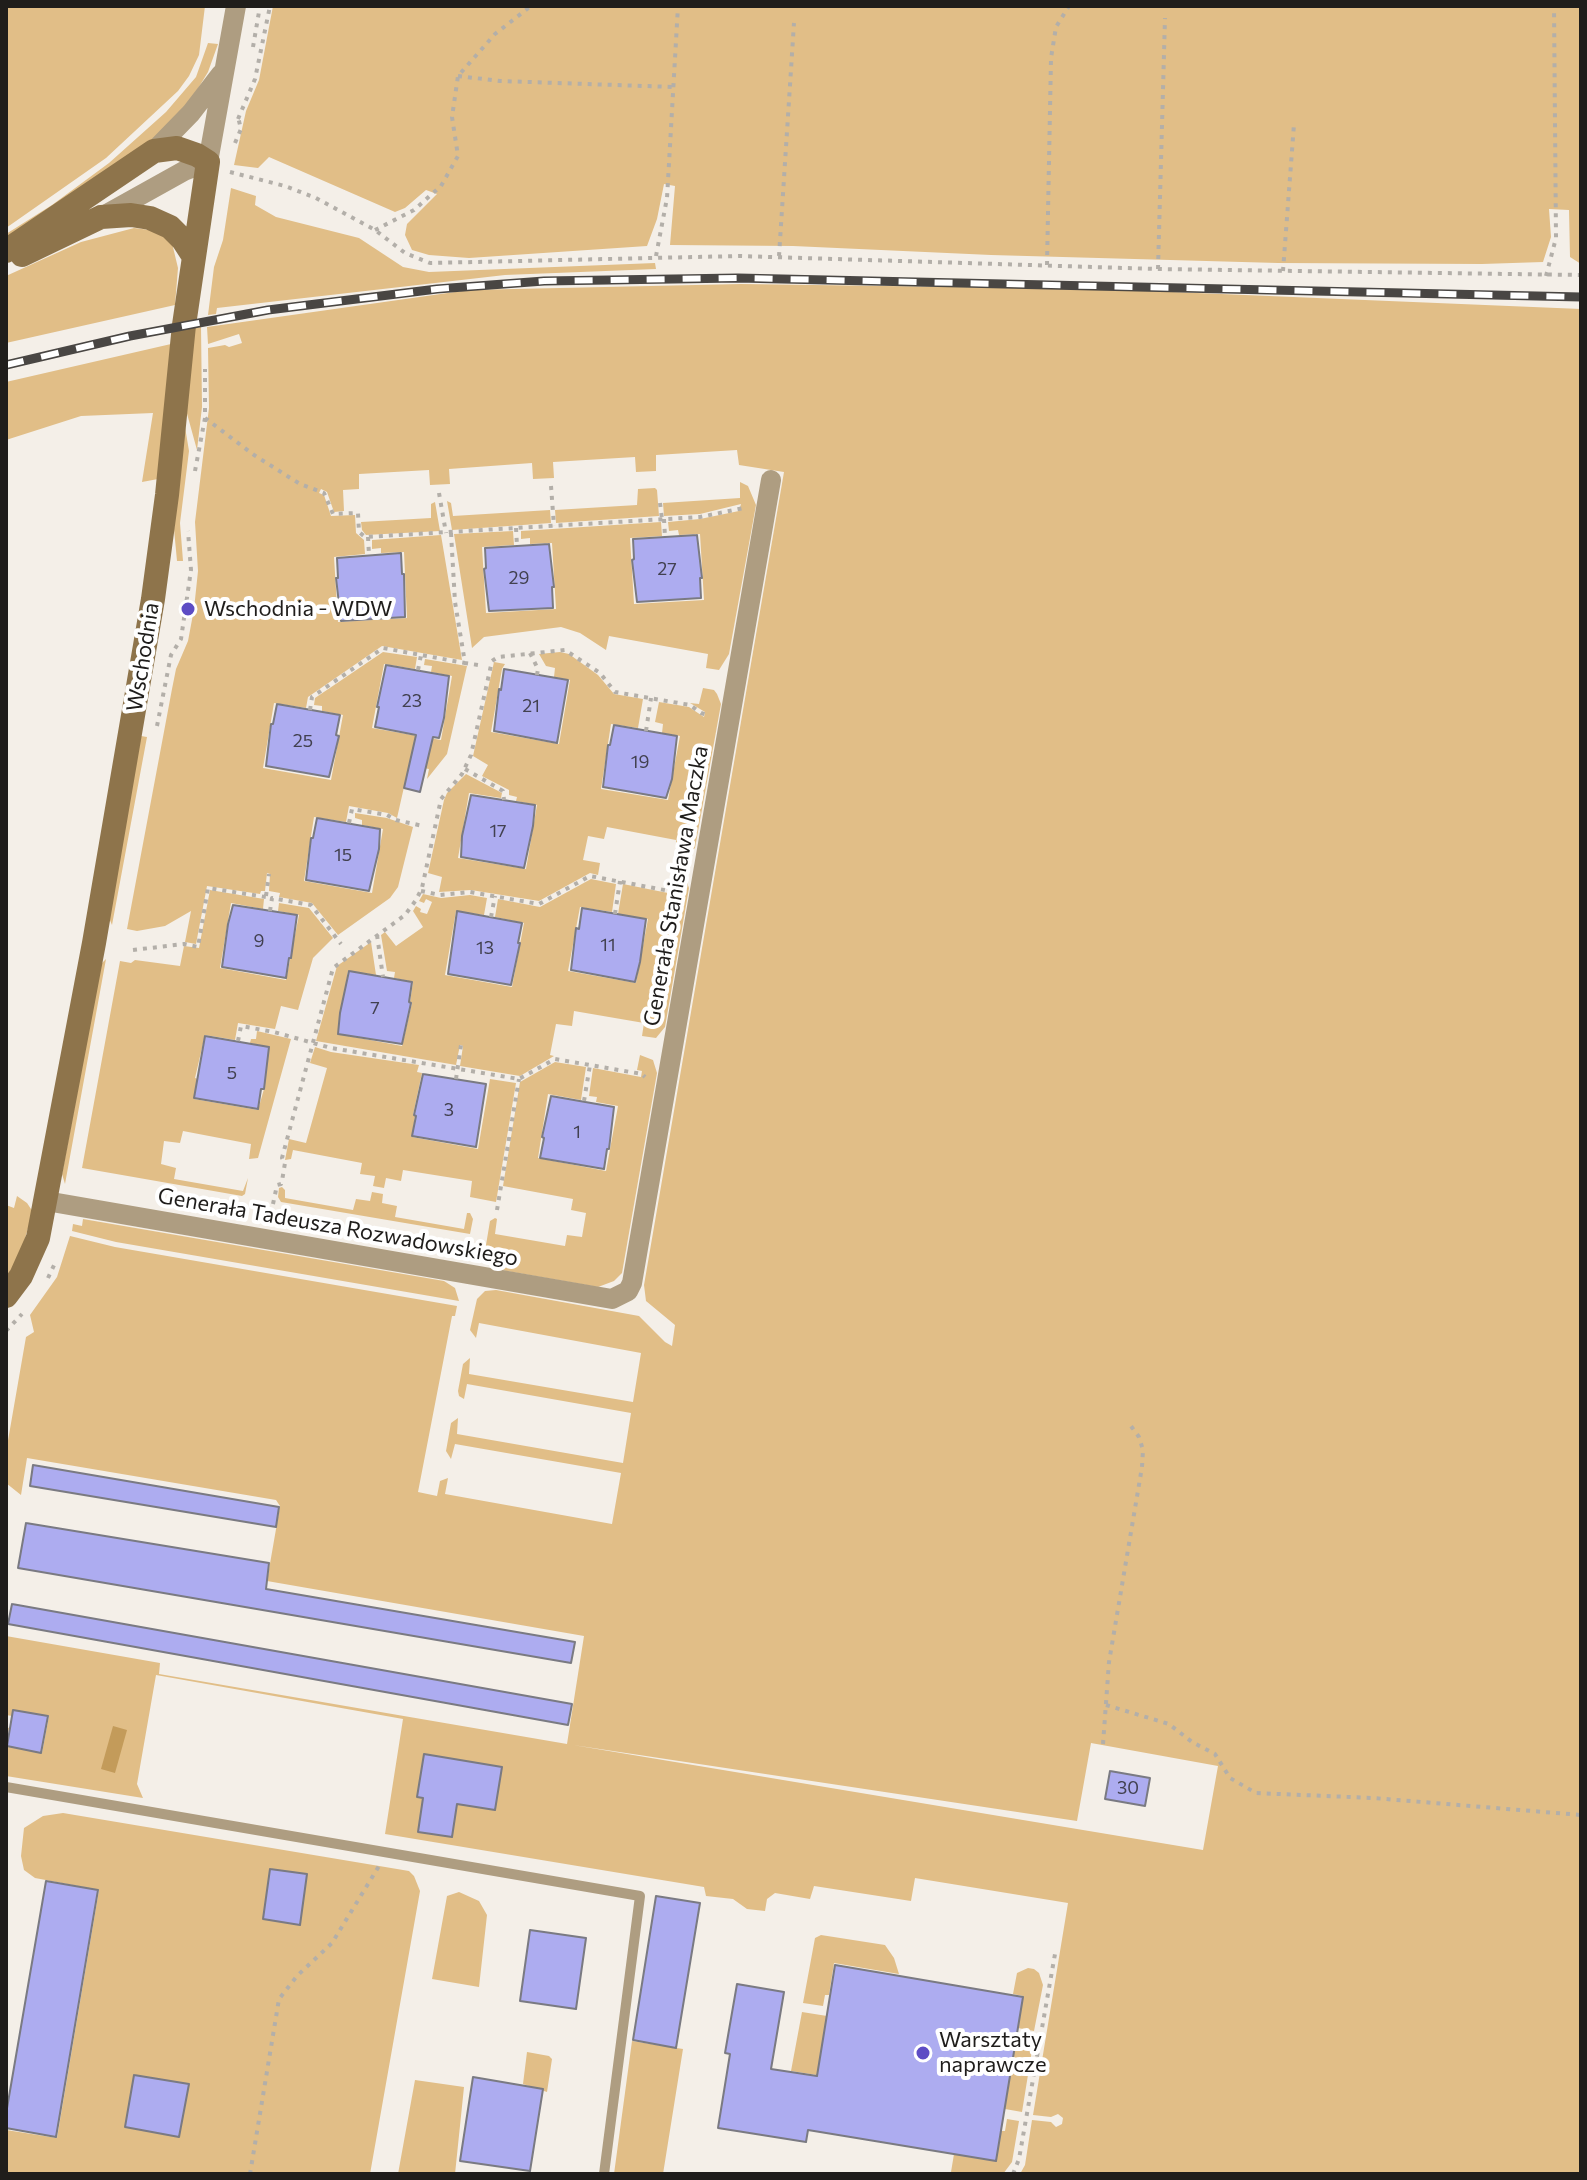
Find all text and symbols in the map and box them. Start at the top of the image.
house number: 27 [657,558,677,580]
house number: 29 [509,567,529,589]
place label: Wschodnia - WDW [204,596,392,622]
marker: Wschodnia - WDW [179,600,197,618]
street label: Wschodnia [121,601,165,713]
house number: 23 [402,690,422,712]
house number: 21 [522,695,540,717]
house number: 25 [293,730,313,752]
street label: Generała Stanisława Maczka [638,744,714,1028]
house number: 19 [631,751,649,773]
house number: 17 [489,820,507,842]
house number: 15 [334,844,352,866]
house number: 9 [254,930,264,952]
house number: 11 [600,934,616,956]
house number: 13 [476,937,494,959]
house number: 7 [370,997,380,1019]
house number: 5 [227,1062,237,1084]
house number: 3 [444,1099,454,1121]
house number: 1 [573,1121,581,1143]
street label: Generała Tadeusza Rozwadowskiego [156,1182,520,1272]
house number: 30 [1117,1777,1139,1799]
place label: Warsztaty naprawcze [939,2027,1047,2078]
marker: Warsztaty naprawcze [914,2044,932,2062]

